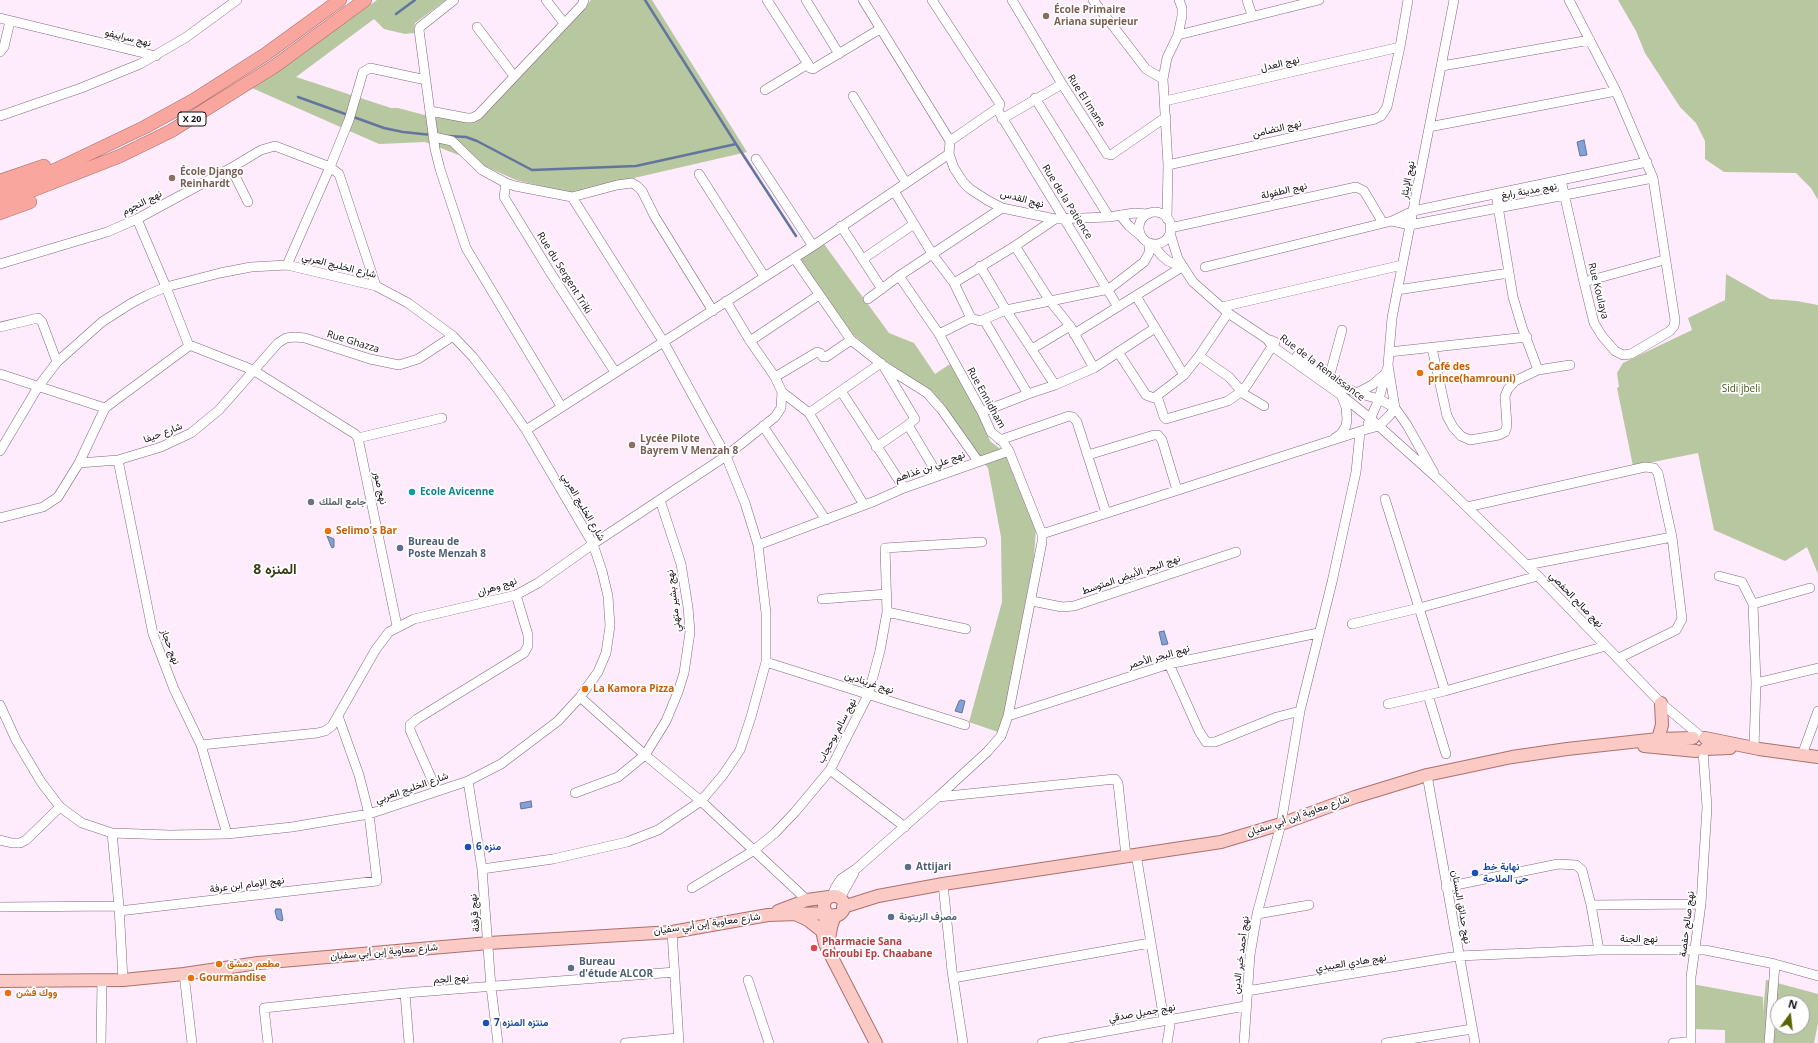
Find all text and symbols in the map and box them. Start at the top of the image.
place label: École Primaire Ariana superieur [1054,4,1138,28]
marker: École Primaire Ariana superieur [1041,11,1051,21]
street label: نهج سراييفو [104,26,152,50]
street label: نهج العدل [1259,54,1301,74]
street label: Rue El Imane [1064,72,1108,130]
road number: X 20 [178,112,206,126]
street label: نهج التضامن [1251,118,1303,140]
street label: نهج الإيثار [1398,160,1418,200]
street label: Rue de la Patience [1039,163,1095,241]
place label: École Django Reinhardt [180,166,243,190]
marker: École Django Reinhardt [167,173,177,183]
street label: نهج الطفولة [1260,180,1308,202]
street label: نهج مدينة رابغ [1500,180,1558,202]
street label: نهج القدس [999,187,1045,211]
street label: نهج النجوم [120,188,164,218]
street label: Rue du Sergent Triki [534,230,594,316]
street label: شارع الخليج العربي [300,251,378,281]
street label: Rue Koulaya [1585,262,1611,320]
street label: Rue Ghazza [325,328,381,356]
street label: Rue de la Renaissance [1277,332,1367,404]
place label: Café des prince(hamrouni) [1428,361,1516,384]
street label: Rue Ennidham [964,365,1008,431]
marker: Café des prince(hamrouni) [1415,368,1425,378]
park label: Sidi jbeli [1722,383,1760,395]
street label: شارع حيفا [142,420,184,446]
place label: Lycée Pilote Bayrem V Menzah 8 [640,433,738,456]
marker: Lycée Pilote Bayrem V Menzah 8 [627,440,637,450]
street label: نهج علي بن غذاهم [893,449,967,485]
street label: نهج صور [371,470,389,506]
street label: شارع الخليج العربي [559,471,607,543]
place label: Ecole Avicenne [420,486,494,498]
marker: Ecole Avicenne [407,487,417,497]
place label: جامع الملك [319,496,366,508]
marker: جامع الملك [306,497,316,507]
place label: Selimo's Bar [336,525,397,537]
marker: Selimo's Bar [323,526,333,536]
place label: Bureau de Poste Menzah 8 [408,536,486,560]
marker: Bureau de Poste Menzah 8 [395,543,405,553]
street label: نهج البحر الأبيض المتوسط [1080,552,1182,598]
district label: المنزه 8 [253,562,297,578]
street label: نهج بشير متهني [664,569,684,633]
street label: نهج صالح الحفصي [1546,570,1606,630]
street label: نهج وهران [476,575,518,599]
street label: نهج حجاز [158,628,182,666]
street label: نهج البحر الأحمر [1127,642,1191,672]
street label: نهج غرينادين [843,669,895,697]
place label: La Kamora Pizza [593,683,674,695]
marker: La Kamora Pizza [580,684,590,694]
street label: نهج سالم بوحجاب [815,696,859,766]
street label: شارع الخليج العربي [374,770,450,806]
street label: شارع معاوية إبن أبي سفيان [1245,793,1351,839]
place label: منزه 6 [476,841,501,853]
marker: منزه 6 [463,842,473,852]
place label: Attijari [916,861,951,873]
place label: نهاية خط حى الملاحة [1483,861,1529,884]
marker: Attijari [903,862,913,872]
marker: نهاية خط حى الملاحة [1470,868,1480,878]
street label: نهج حدائق البستان [1449,869,1473,945]
street label: نهج الإمام ابن عرفة [209,874,285,896]
street label: نهج صالح حفصة [1677,890,1697,958]
street label: نهج قرقنة [467,893,483,933]
street label: شارع معاوية إبن أبي سفيان [653,911,761,937]
place label: مصرف الزيتونة [899,911,957,923]
marker: مصرف الزيتونة [886,912,896,922]
street label: نهج أحمد خير الدين [1230,915,1252,995]
street label: نهج الجنة [1620,933,1658,945]
place label: Pharmacie Sana Ghroubi Ep. Chaabane [822,936,932,960]
street label: شارع معاوية إبن أبي سفيان [330,941,438,963]
marker: Pharmacie Sana Ghroubi Ep. Chaabane [809,943,819,953]
street label: نهج هادي العبيدي [1315,951,1387,975]
place label: Bureau d'étude ALCOR [579,956,653,980]
place label: مطعم دمشق [227,958,280,970]
marker: مطعم دمشق [214,959,224,969]
marker: Bureau d'étude ALCOR [566,963,576,973]
place label: Gourmandise [199,972,266,984]
street label: نهج الجم [433,972,469,986]
marker: Gourmandise [186,973,196,983]
place label: ووك فشن [16,987,57,999]
marker: ووك فشن [3,988,13,998]
north arrow [1770,995,1810,1035]
text: N [1787,995,1799,1012]
street label: نهج جميل صدقي [1108,1001,1176,1025]
place label: منتزه المنزه 7 [494,1017,548,1029]
marker: منتزه المنزه 7 [481,1018,491,1028]

